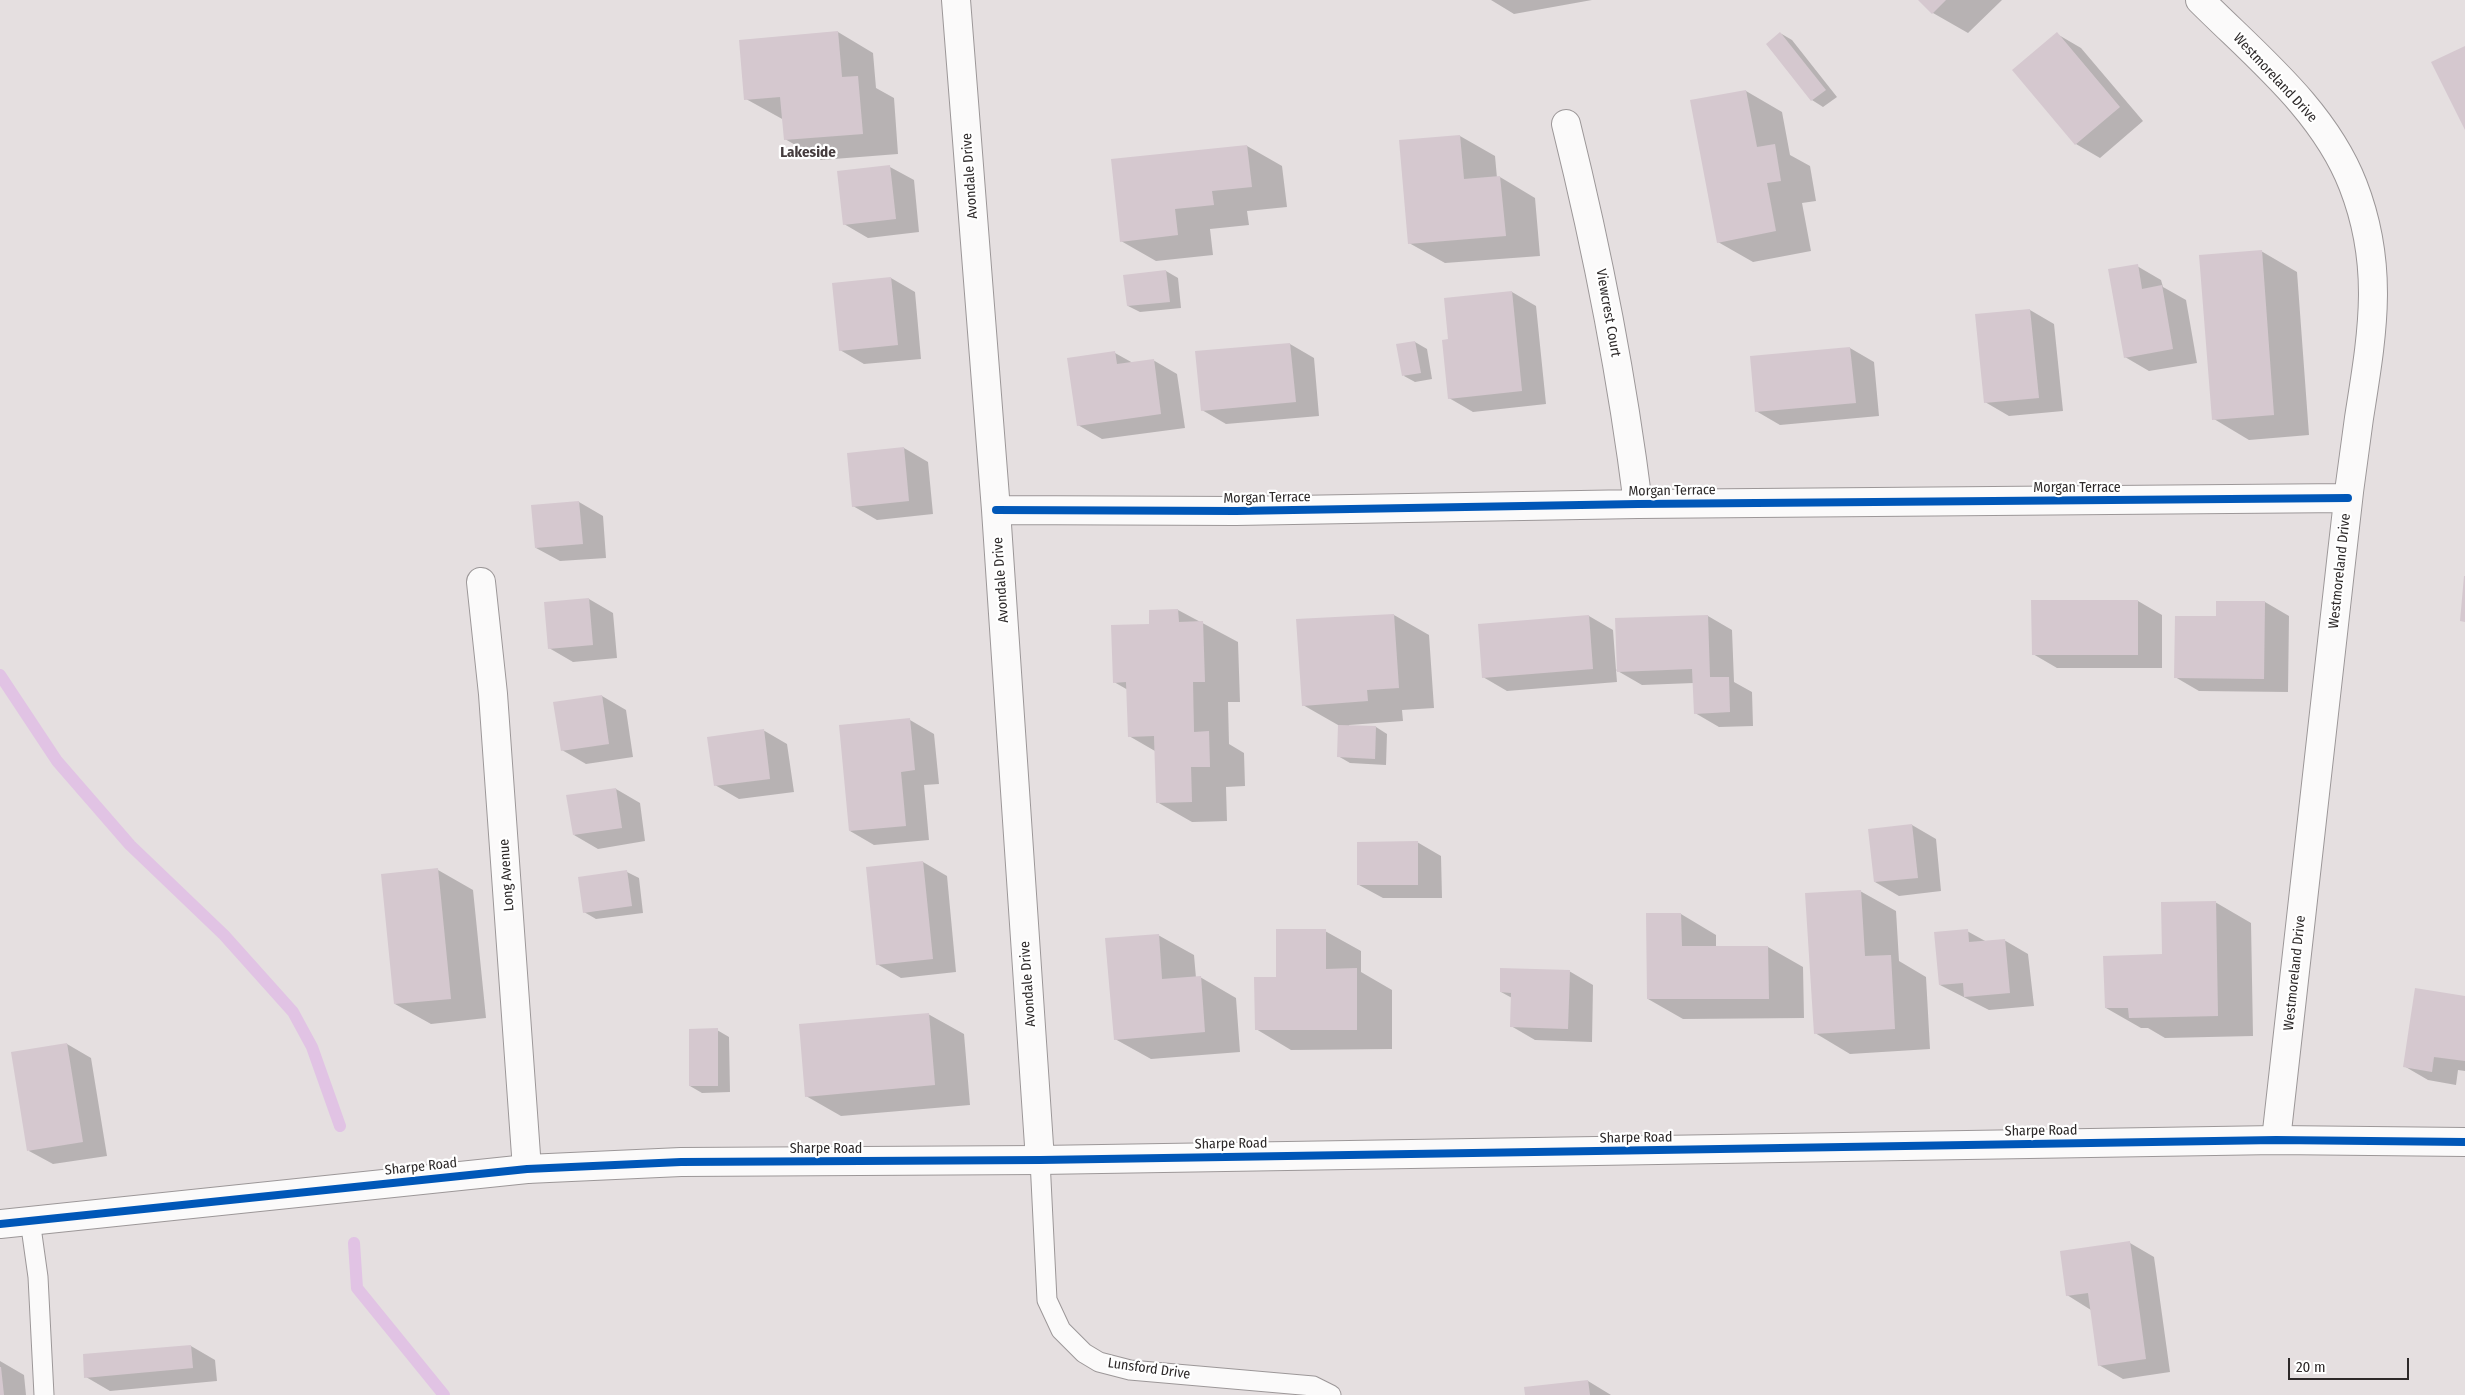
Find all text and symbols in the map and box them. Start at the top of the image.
street label: Westmoreland Drive [2229,30,2321,126]
street label: Avondale Drive [959,133,981,219]
district label: Lakeside [780,144,836,162]
street label: Viewcrest Court [1592,268,1624,358]
street label: Morgan Terrace [2033,480,2121,496]
street label: Morgan Terrace [1628,482,1716,500]
street label: Morgan Terrace [1223,489,1311,507]
street label: Westmoreland Drive [2326,513,2354,629]
street label: Avondale Drive [990,537,1012,623]
street label: Long Avenue [496,838,518,912]
street label: Westmoreland Drive [2281,915,2309,1031]
street label: Avondale Drive [1017,941,1039,1027]
street label: Sharpe Road [2004,1122,2078,1140]
street label: Sharpe Road [1599,1129,1673,1147]
street label: Sharpe Road [1194,1135,1268,1153]
street label: Sharpe Road [790,1141,862,1157]
street label: Sharpe Road [384,1155,458,1179]
scale bar [2290,1348,2411,1380]
street label: Lunsford Drive [1107,1355,1191,1383]
text: 20 m [2296,1358,2326,1376]

